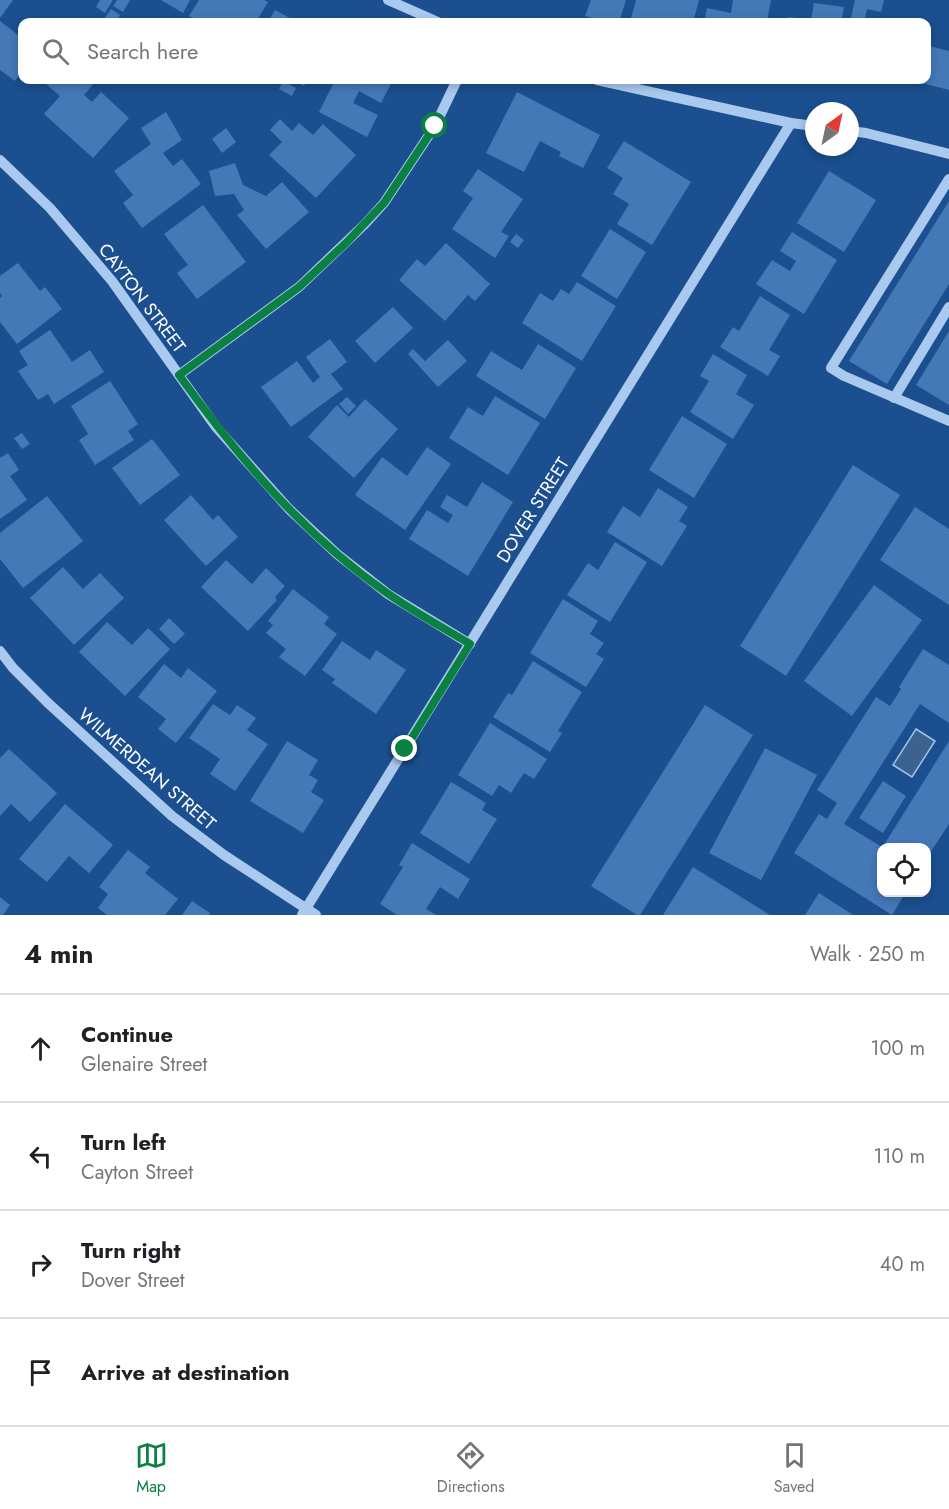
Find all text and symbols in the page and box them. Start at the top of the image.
search box [18,18,931,84]
icon: search [39,35,72,68]
text: Search here [87,35,198,67]
north arrow [805,102,859,156]
route start [421,112,447,138]
street label: CAYTON STREET [92,238,192,359]
street label: DOVER STREET [490,452,576,568]
street label: WILMERDEAN STREET [73,702,222,837]
route end [391,735,417,761]
map controls [877,843,931,897]
button: locate [877,843,931,897]
text: 4 min [24,935,93,973]
text: Walk · 250 m [810,940,925,969]
text: Continue [81,1018,173,1050]
icon: ahead [24,1032,57,1065]
text: 100 m [870,1034,925,1063]
text: Glenaire Street [81,1050,207,1079]
text: Turn left [81,1126,166,1158]
icon: left [24,1140,57,1173]
text: 110 m [873,1142,925,1171]
text: Cayton Street [81,1158,193,1187]
text: Turn right [81,1234,181,1266]
icon: right [24,1248,57,1281]
text: 40 m [880,1250,925,1279]
text: Dover Street [81,1266,185,1295]
icon: arrive [24,1356,57,1389]
text: Arrive at destination [81,1356,290,1388]
tab: Map [135,1439,168,1498]
tab: Directions [437,1439,505,1498]
tab: Saved [774,1439,814,1498]

